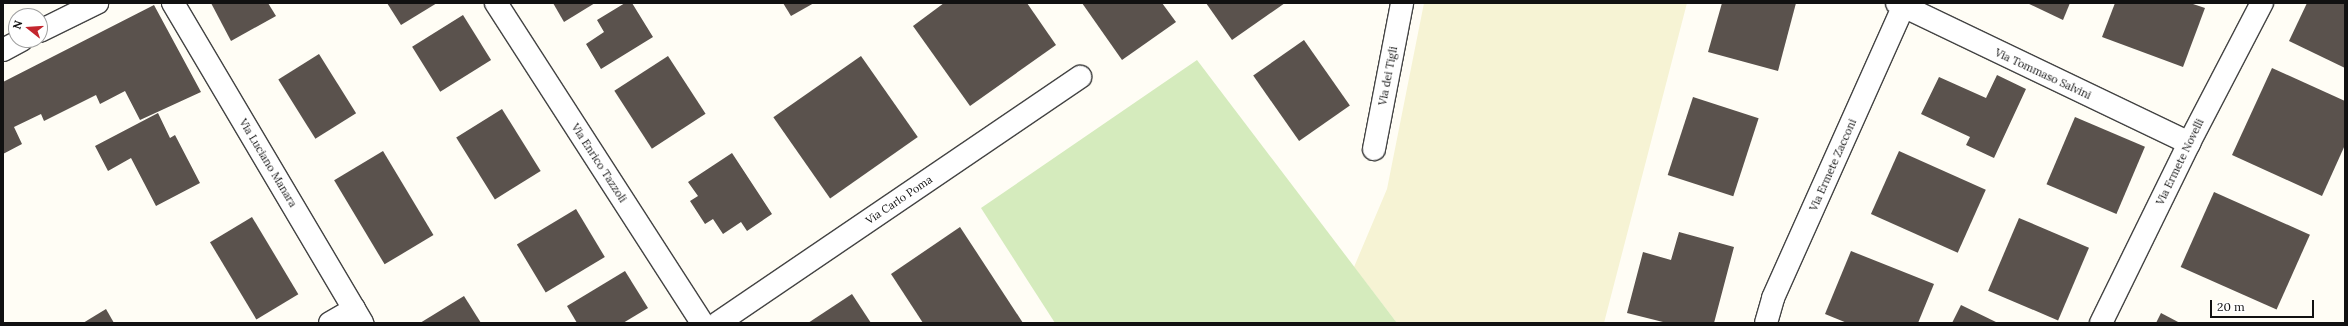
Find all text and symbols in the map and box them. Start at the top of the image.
north arrow [8,8,48,48]
text: N [10,19,25,31]
street label: Via dei Tigli [1376,45,1400,107]
street label: Via Tommaso Salvini [1993,46,2093,102]
street label: Via Luciano Manara [236,116,300,210]
street label: Via Ermete Zacconi [1807,117,1859,213]
street label: Via Ermete Novelli [2153,117,2207,207]
street label: Via Enrico Tazzoli [569,121,629,205]
street label: Via Carlo Poma [863,173,935,227]
scale bar [2212,292,2316,318]
text: 20 m [2217,299,2245,314]

